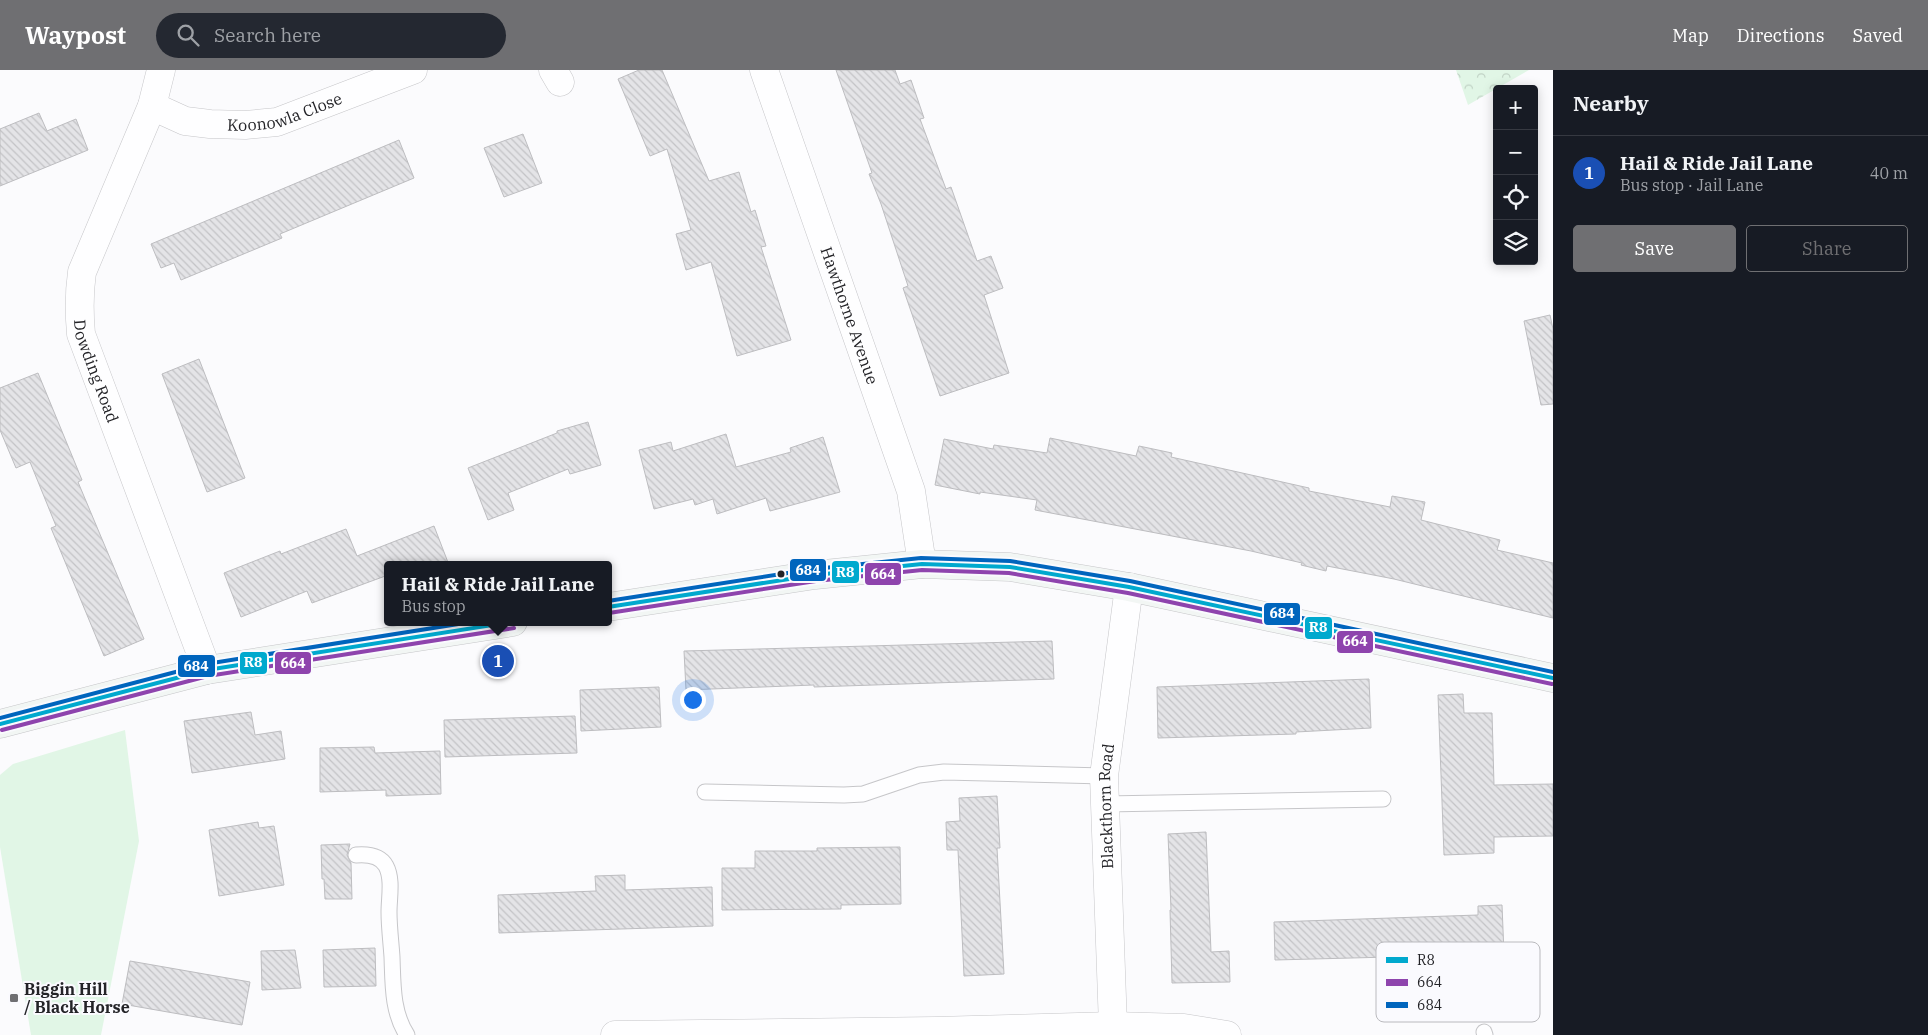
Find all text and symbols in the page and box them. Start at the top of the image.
search box [156,13,506,58]
text: Waypost [25,19,126,51]
icon: search [174,21,202,49]
text: Search here [214,23,321,47]
text: Map [1672,24,1709,47]
text: Directions [1737,24,1825,47]
text: Saved [1853,24,1903,47]
map controls [1493,85,1538,265]
button: + [1493,85,1538,130]
street label: Koonowla Close [227,88,345,135]
text: Nearby [1573,89,1649,117]
button: − [1493,130,1538,175]
text: Hail & Ride Jail Lane [1620,151,1813,175]
text: 1 [1584,163,1594,183]
text: 40 m [1870,163,1908,183]
button: locate [1493,175,1538,220]
text: Bus stop · Jail Lane [1620,175,1763,195]
button: layers [1493,220,1538,265]
button: Save [1573,225,1736,272]
button: Share [1746,225,1908,272]
street label: Hawthorne Avenue [816,244,883,387]
street label: Dowding Road [70,319,123,425]
line badge: 684 [789,558,827,582]
line badge: R8 [831,560,860,584]
popup [384,561,612,626]
text: 684 [795,561,821,579]
line badge: 664 [864,562,902,586]
text: R8 [836,563,854,581]
text: 664 [870,565,896,583]
unlabelled marker [776,569,786,579]
text: Hail & Ride Jail Lane [402,572,594,596]
text: Bus stop [402,596,466,616]
line badge: 684 [1263,602,1301,626]
text: 684 [1269,604,1295,622]
line badge: R8 [1304,616,1333,640]
text: R8 [1309,618,1327,636]
line badge: 664 [1336,630,1374,654]
text: 664 [1342,632,1368,650]
pin: 1 [482,642,514,680]
line badge: R8 [239,651,268,675]
line badge: 664 [274,651,312,675]
text: R8 [244,653,262,671]
line badge: 684 [177,654,216,678]
text: 664 [280,654,306,672]
text: 684 [183,657,209,675]
your location [680,687,706,713]
street label: Blackthorn Road [1094,742,1118,869]
legend [1376,942,1540,1022]
text: R8 [1417,951,1435,969]
text: 664 [1417,973,1442,991]
place label: Biggin Hill / Black Horse [24,979,130,1017]
marker: Biggin Hill / Black Horse [8,992,20,1004]
text: 684 [1417,996,1442,1014]

